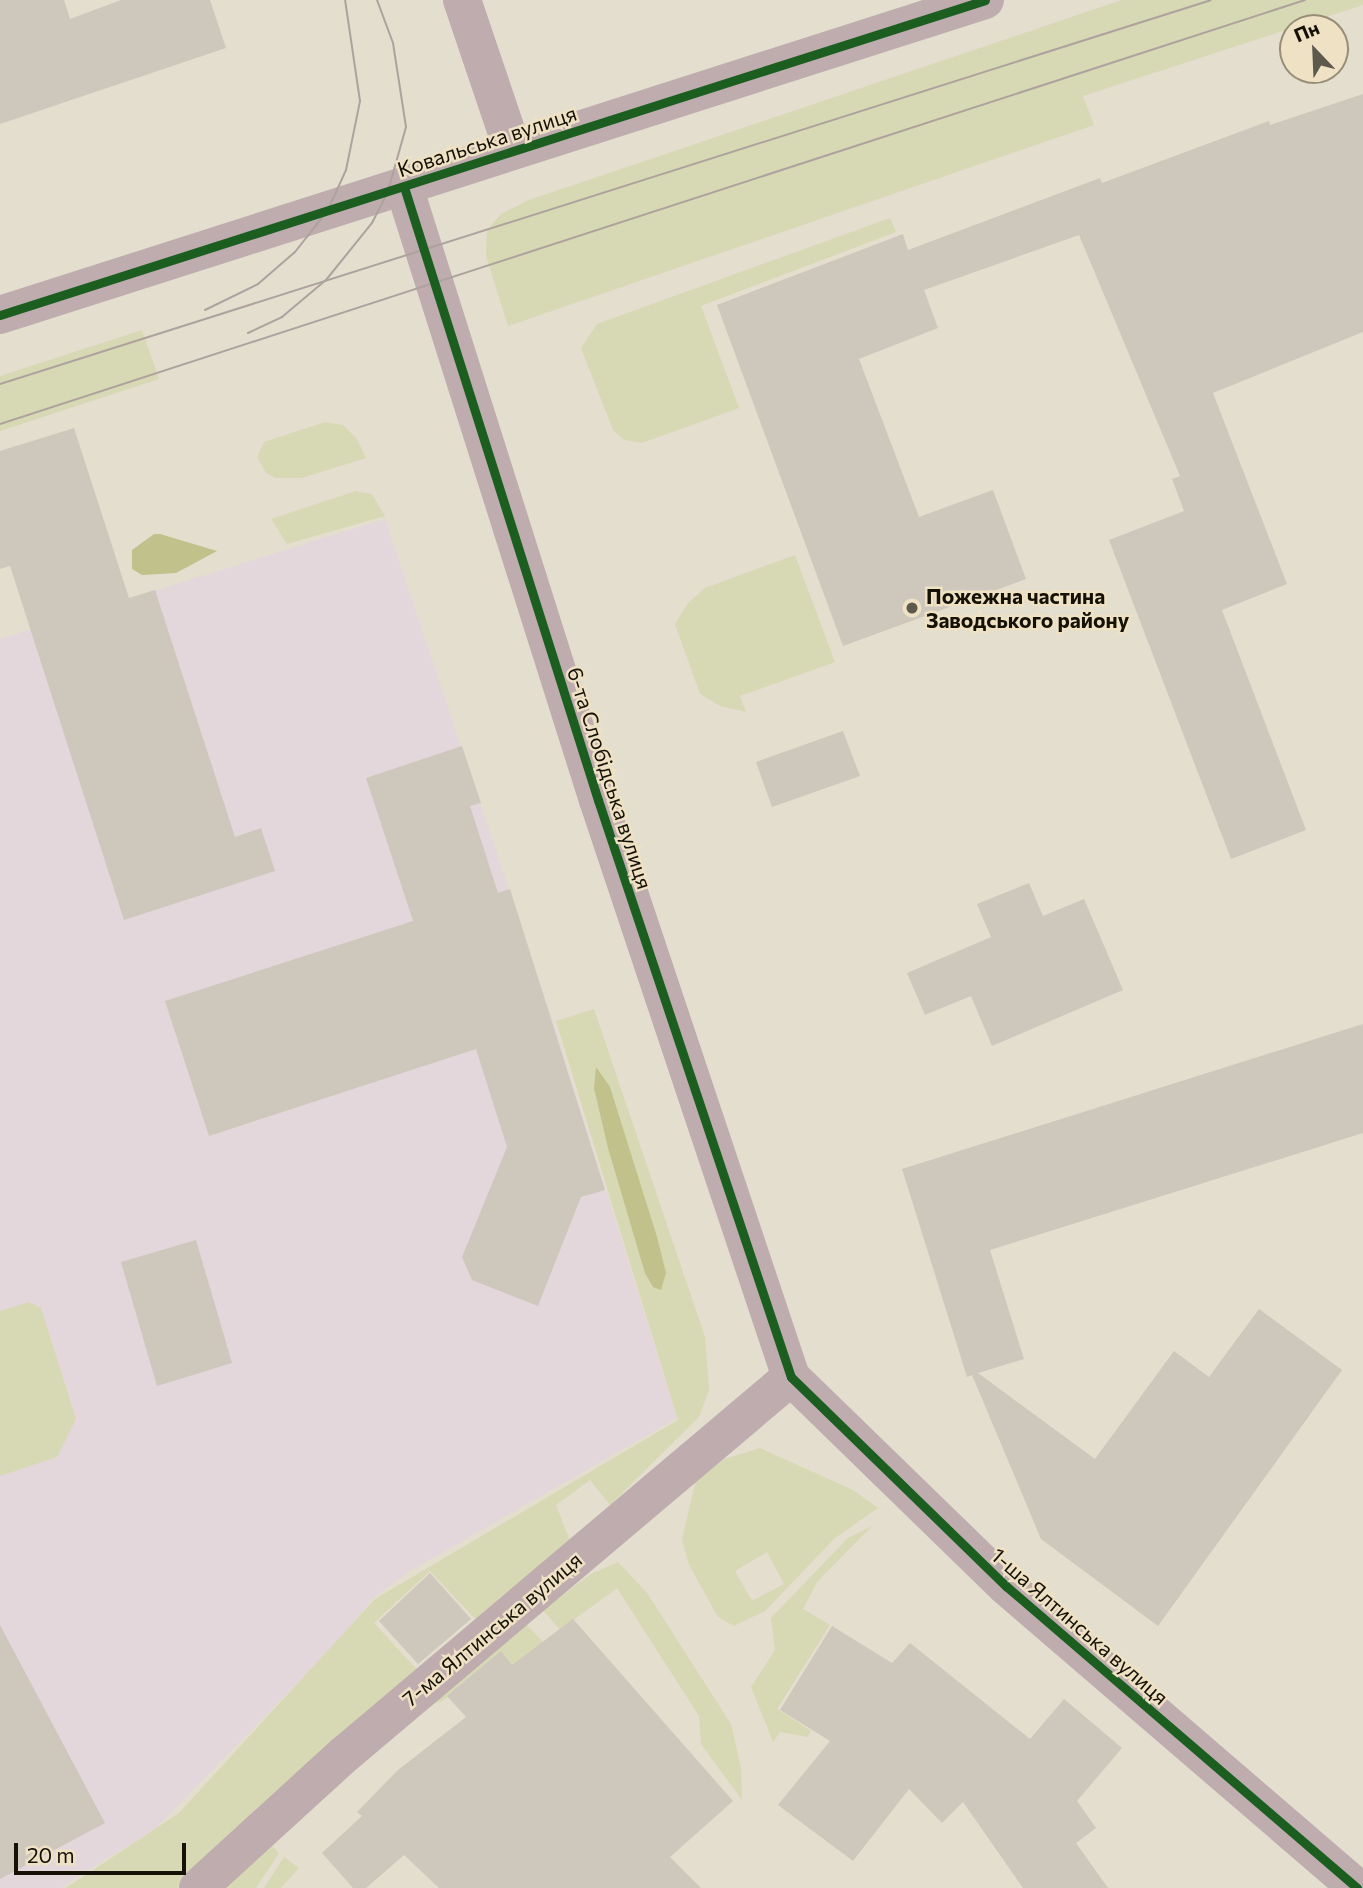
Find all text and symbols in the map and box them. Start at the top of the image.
north arrow [1279,14,1349,84]
text: Пн [1290,16,1322,47]
street label: Ковальська вулиця [394,100,580,182]
place label: Пожежна частина Заводського району [926,583,1129,633]
marker: Пожежна частина Заводського району [904,600,920,616]
street label: 6-та Слобідська вулиця [562,664,658,892]
street label: 1-ша Ялтинська вулиця [986,1542,1174,1710]
street label: 7-ма Ялтинська вулиця [397,1547,587,1711]
scale bar [18,1828,189,1872]
text: 20 m [27,1842,75,1867]

